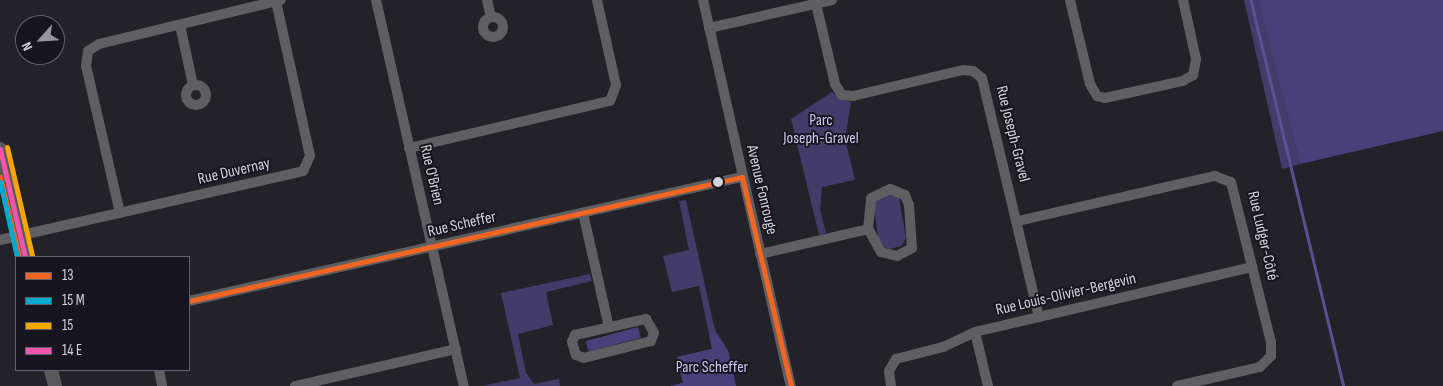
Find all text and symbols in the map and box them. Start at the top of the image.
north arrow [15,15,65,65]
text: N [18,39,36,53]
street label: Rue Joseph-Gravel [991,84,1033,184]
park label: Parc Joseph-Gravel [783,111,859,149]
street label: Rue O'Brien [415,143,447,207]
street label: Avenue Fonrouge [741,143,781,237]
street label: Rue Duvernay [196,154,272,190]
unlabelled marker [713,177,723,187]
street label: Rue Ludger-Côté [1242,190,1282,282]
street label: Rue Scheffer [426,208,498,242]
legend [15,256,190,371]
text: 13 [62,266,74,285]
street label: Rue Louis-Olivier-Bergevin [994,270,1138,320]
text: 15 M [62,291,85,310]
text: 15 [62,316,73,335]
text: 14 E [62,341,82,360]
park label: Parc Scheffer [676,358,748,378]

